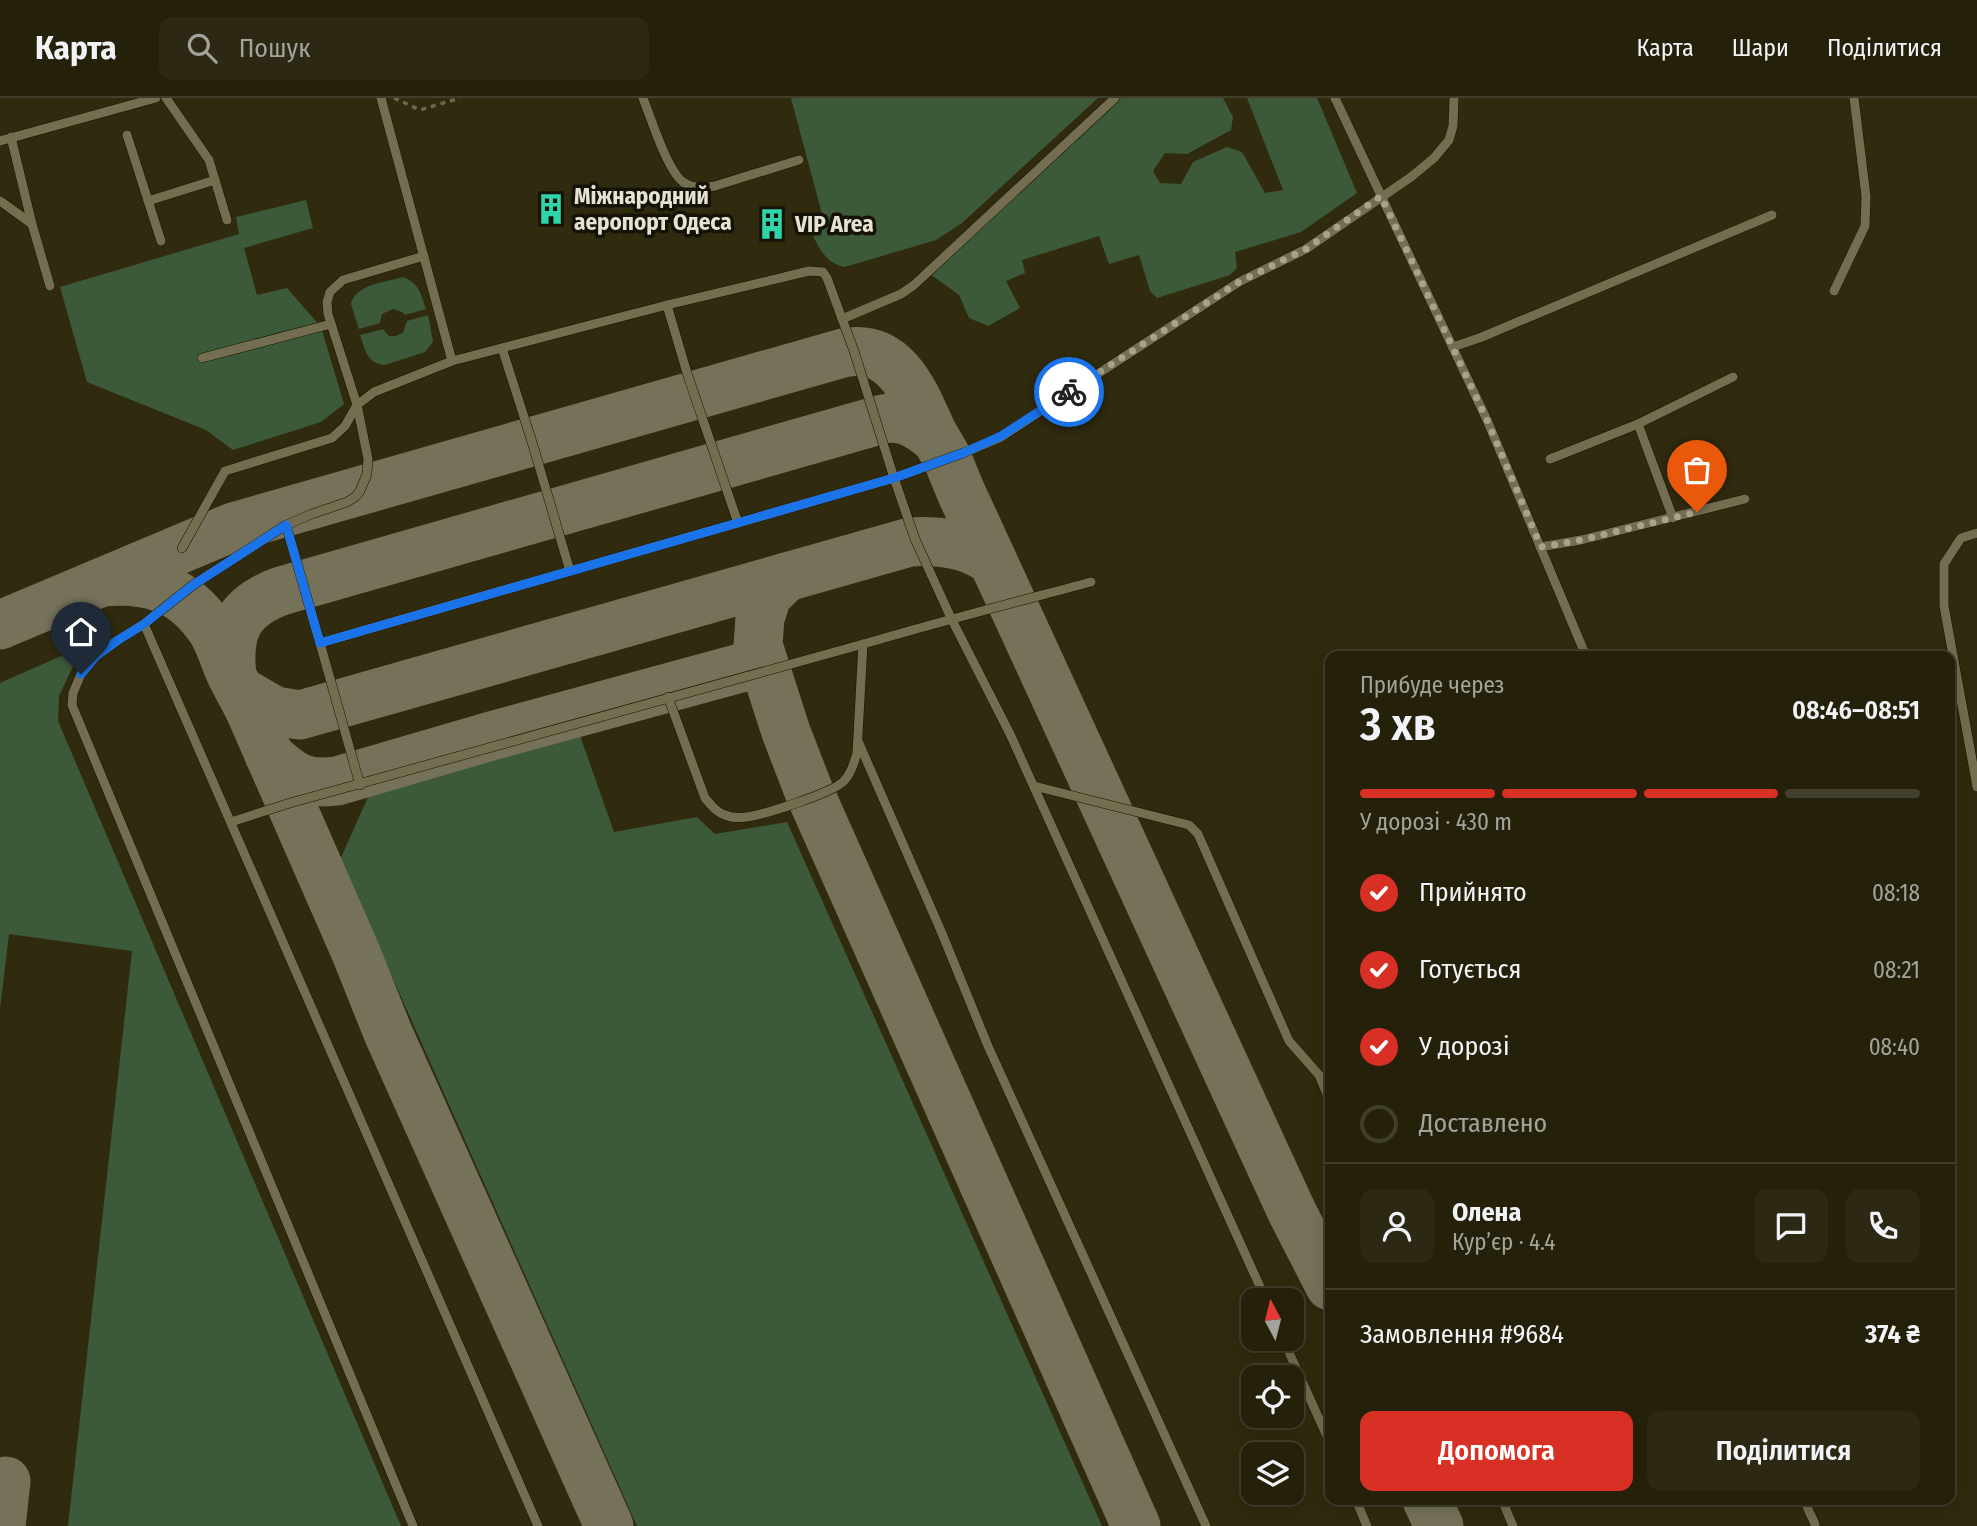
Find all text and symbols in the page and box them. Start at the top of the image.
search box [159,17,649,80]
text: Карта [35,28,117,68]
icon: search [183,29,221,67]
text: Пошук [239,33,310,64]
text: Карта [1636,34,1694,62]
text: Шари [1732,34,1789,62]
text: Поділитися [1827,34,1942,62]
place label: Міжнародний аеропорт Одеса [574,182,732,236]
building icon: Міжнародний аеропорт Одеса [534,192,568,226]
building icon: VIP Area [755,207,789,241]
place label: VIP Area [794,210,874,238]
courier [1034,357,1104,427]
icon: bike [1050,373,1088,411]
pin [1667,440,1727,512]
icon: bag [1678,451,1716,489]
pin [51,602,111,674]
icon: home [62,613,100,651]
text: Прибуде через [1360,671,1505,699]
text: 08:46–08:51 [1792,695,1920,726]
text: 3 хв [1360,697,1436,752]
text: У дорозі · 430 m [1360,808,1512,836]
icon: check [1360,874,1398,912]
text: Прийнято [1419,877,1527,908]
text: 08:18 [1872,879,1920,907]
icon: check [1360,951,1398,989]
text: Готується [1419,954,1521,985]
text: 08:21 [1873,956,1920,984]
icon: check [1360,1028,1398,1066]
text: У дорозі [1419,1031,1509,1062]
text: 08:40 [1869,1033,1920,1061]
text: Доставлено [1419,1108,1547,1139]
button: person [1360,1189,1434,1263]
button: chat [1754,1189,1828,1263]
button: phone [1846,1189,1920,1263]
text: Олена [1452,1197,1521,1228]
text: Кур’єр · 4.4 [1452,1228,1555,1256]
north arrow [1241,1288,1304,1351]
map controls [1241,1288,1304,1505]
text: Замовлення #9684 [1360,1319,1564,1350]
text: 374 ₴ [1865,1319,1920,1350]
button: locate [1241,1365,1304,1428]
button: Допомога [1360,1411,1633,1491]
button: Поділитися [1647,1411,1920,1491]
button: layers [1241,1442,1304,1505]

